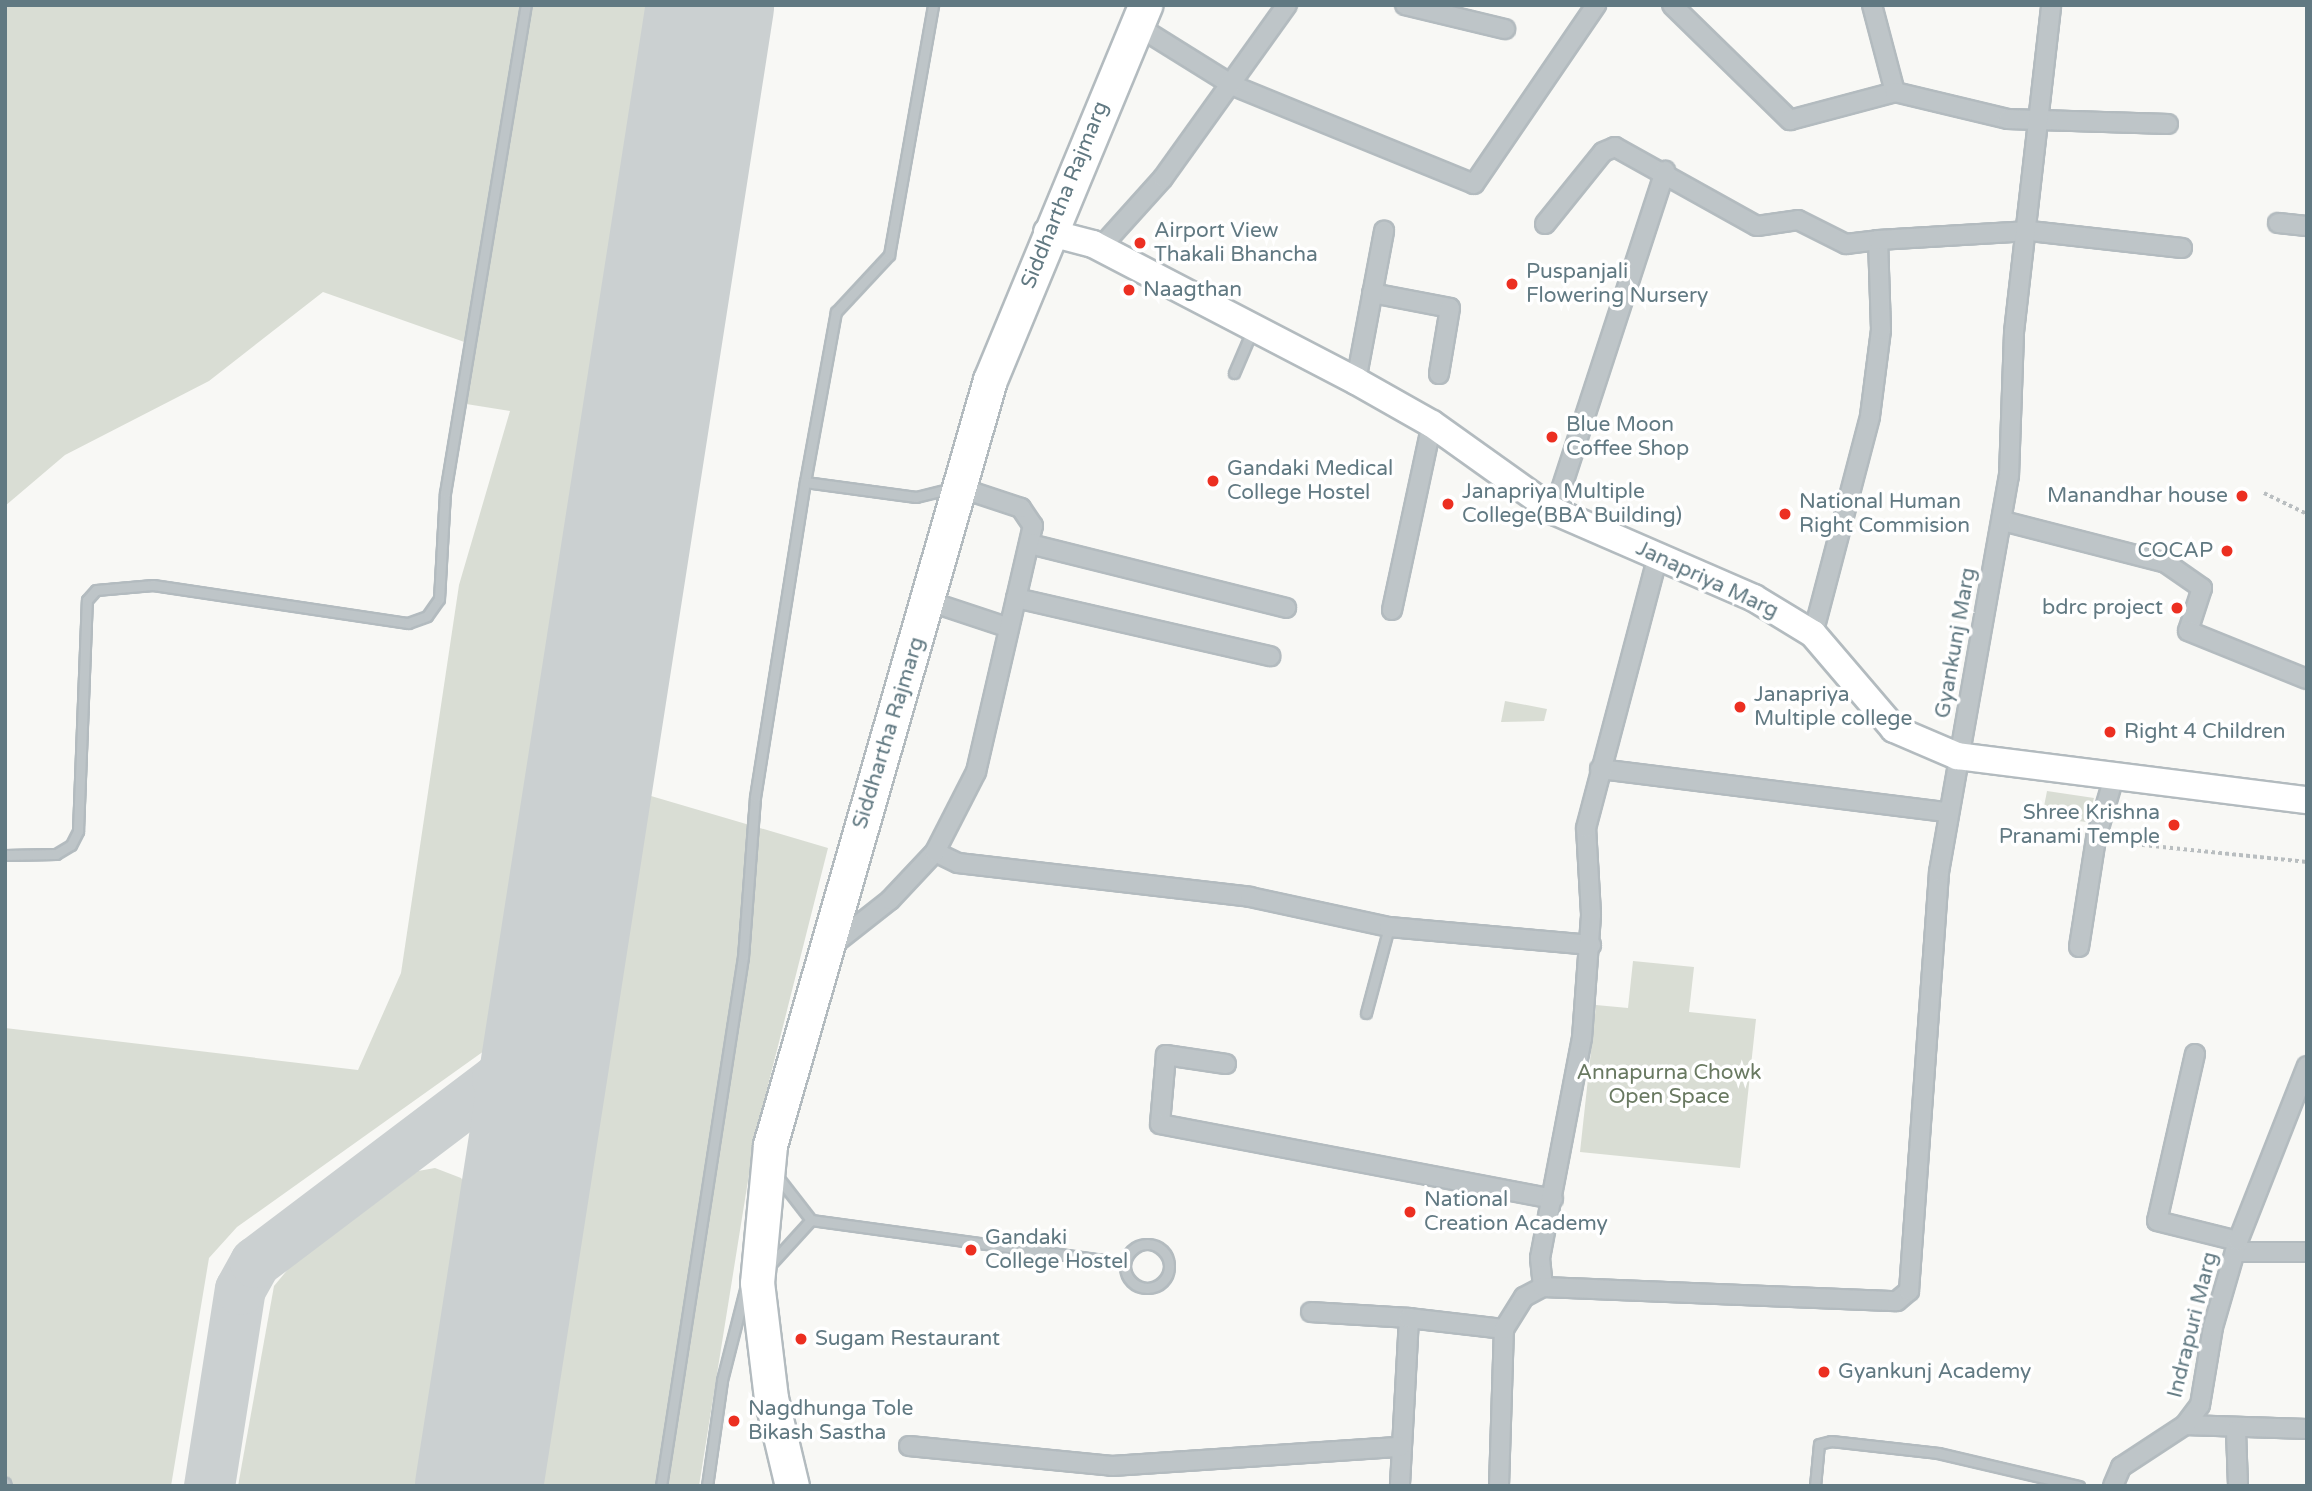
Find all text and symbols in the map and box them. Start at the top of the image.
street label: Siddhartha Rajmarg [1016,98,1114,292]
place label: Airport View Thakali Bhancha [1154,218,1318,268]
marker: Airport View Thakali Bhancha [1132,235,1148,251]
place label: Puspanjali Flowering Nursery [1526,259,1708,309]
marker: Puspanjali Flowering Nursery [1504,276,1520,292]
place label: Naagthan [1143,277,1242,303]
marker: Naagthan [1121,282,1137,298]
place label: Blue Moon Coffee Shop [1566,412,1689,462]
marker: Blue Moon Coffee Shop [1544,429,1560,445]
place label: Gandaki Medical College Hostel [1227,456,1393,506]
marker: Gandaki Medical College Hostel [1205,473,1221,489]
place label: Janapriya Multiple College(BBA Building) [1462,479,1682,529]
place label: Manandhar house [2047,483,2228,509]
marker: Manandhar house [2234,488,2250,504]
place label: National Human Right Commision [1799,489,1970,539]
marker: Janapriya Multiple College(BBA Building) [1440,496,1456,512]
marker: National Human Right Commision [1777,506,1793,522]
street label: Janapriya Marg [1632,536,1782,624]
place label: COCAP [2137,538,2213,564]
marker: COCAP [2219,543,2235,559]
street label: Gyankunj Marg [1930,566,1982,720]
place label: bdrc project [2042,595,2163,621]
marker: bdrc project [2169,600,2185,616]
street label: Siddhartha Rajmarg [848,634,930,832]
place label: Janapriya Multiple college [1754,682,1912,732]
marker: Janapriya Multiple college [1732,699,1748,715]
place label: Right 4 Children [2124,719,2286,745]
marker: Right 4 Children [2102,724,2118,740]
place label: Shree Krishna Pranami Temple [1999,800,2160,850]
marker: Shree Krishna Pranami Temple [2166,817,2182,833]
park label: Annapurna Chowk Open Space [1576,1060,1762,1110]
place label: National Creation Academy [1424,1187,1608,1237]
marker: National Creation Academy [1402,1204,1418,1220]
place label: Gandaki College Hostel [985,1225,1128,1275]
marker: Gandaki College Hostel [963,1242,979,1258]
street label: Indrapuri Marg [2163,1249,2223,1401]
place label: Sugam Restaurant [815,1326,1000,1352]
marker: Sugam Restaurant [793,1331,809,1347]
place label: Gyankunj Academy [1838,1359,2031,1385]
marker: Gyankunj Academy [1816,1364,1832,1380]
place label: Nagdhunga Tole Bikash Sastha [748,1396,913,1446]
marker: Nagdhunga Tole Bikash Sastha [726,1413,742,1429]

